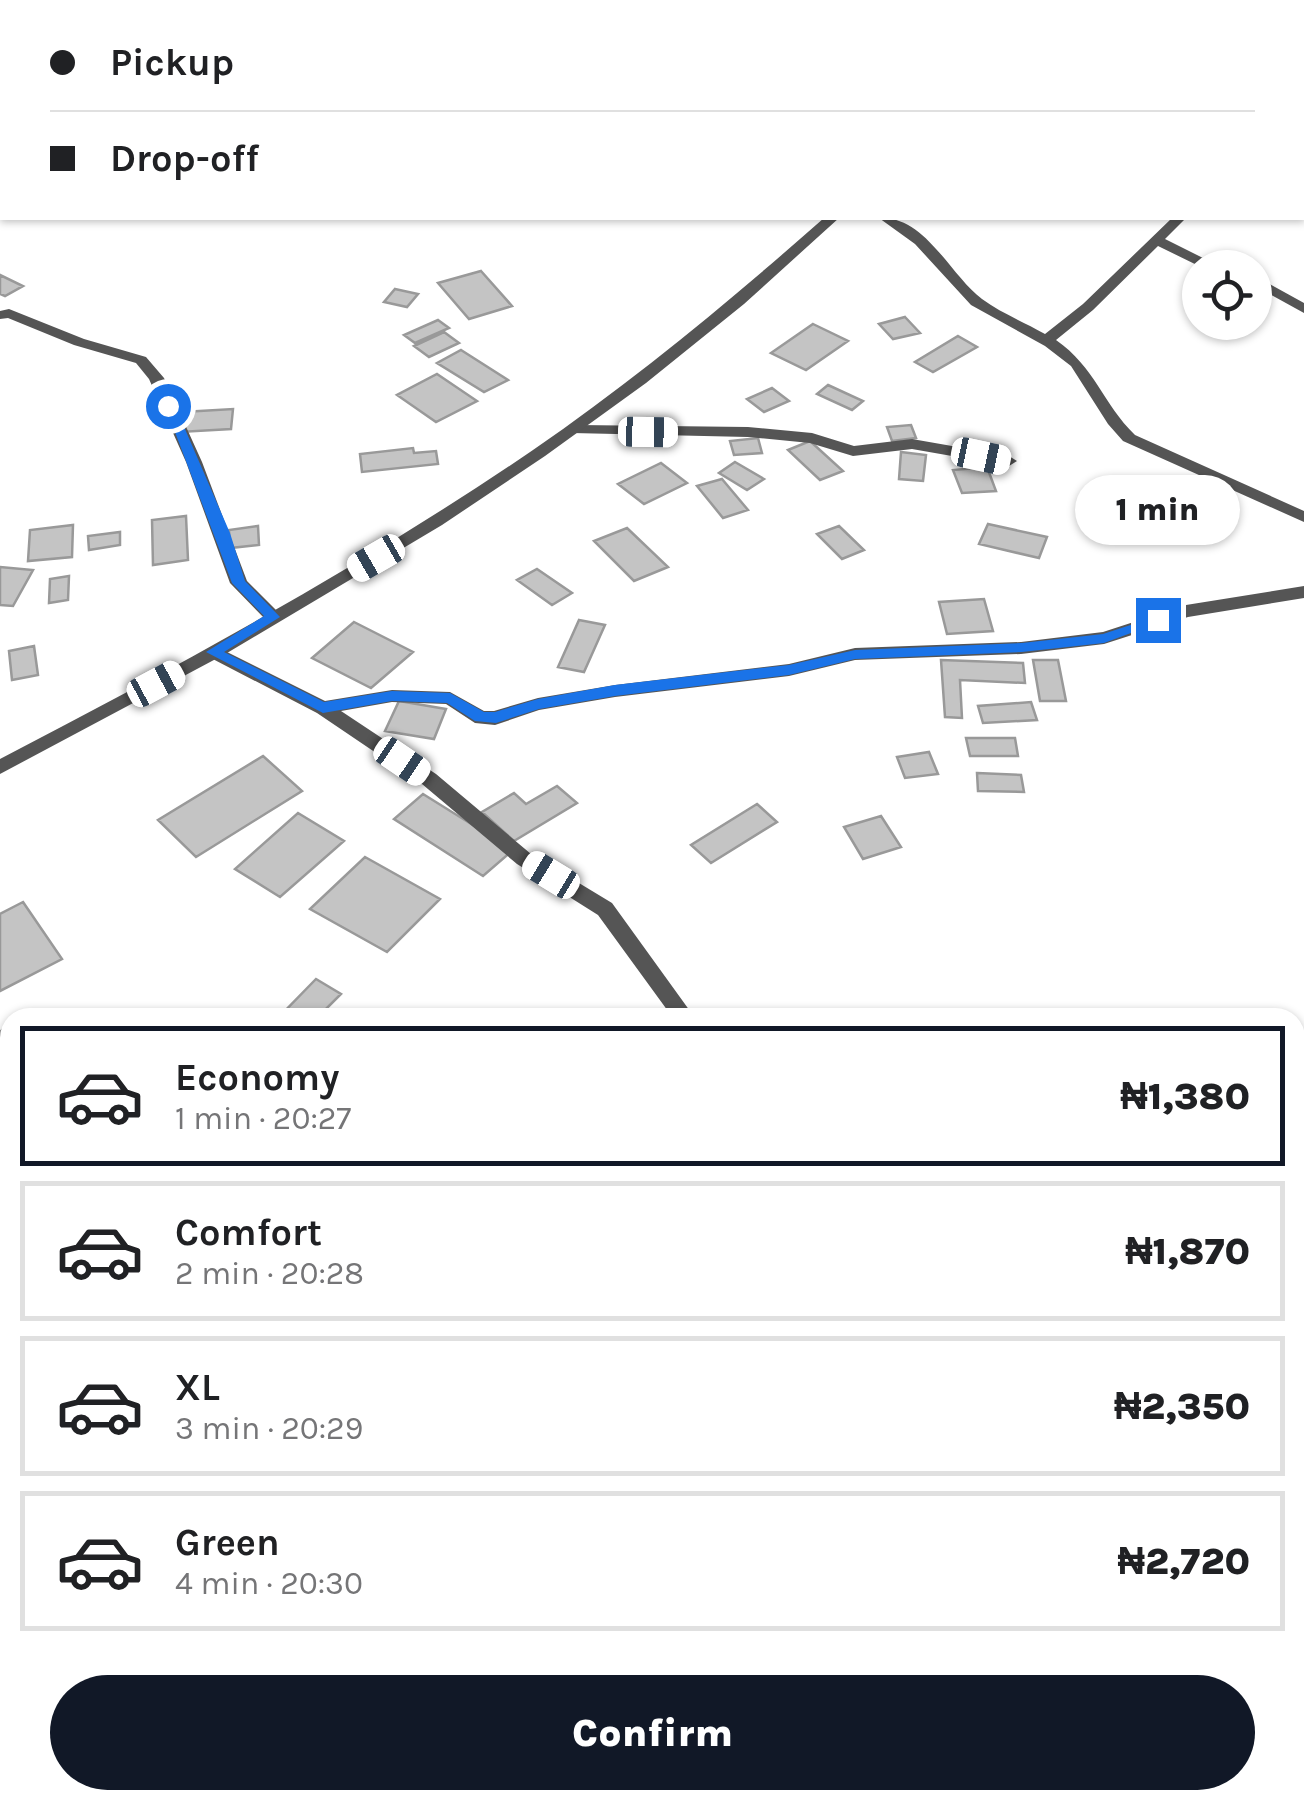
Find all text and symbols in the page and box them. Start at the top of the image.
text: Pickup [110,40,234,85]
text: Drop-off [110,136,259,181]
map controls [1182,250,1272,340]
button: locate [1182,250,1272,340]
route start [146,384,191,429]
car [618,416,678,448]
car [949,435,1013,477]
callout: 1 min [1076,475,1240,545]
text: 1 min [1116,491,1199,528]
car [343,530,409,586]
route end [1136,598,1181,643]
car [122,657,190,711]
car [369,732,435,790]
car [518,847,584,903]
icon: car [55,1051,145,1141]
text: Economy [175,1055,339,1100]
text: ₦1,380 [1120,1074,1250,1119]
text: 1 min · 20:27 [175,1100,351,1137]
icon: car [55,1206,145,1296]
text: Comfort [175,1210,322,1255]
text: ₦1,870 [1125,1229,1250,1274]
text: 2 min · 20:28 [175,1255,364,1292]
icon: car [55,1361,145,1451]
text: XL [175,1365,220,1410]
text: ₦2,350 [1114,1384,1250,1429]
text: 3 min · 20:29 [175,1410,363,1447]
icon: car [55,1516,145,1606]
text: Green [175,1520,280,1565]
text: ₦2,720 [1118,1539,1250,1584]
text: 4 min · 20:30 [175,1565,363,1602]
button: Confirm [50,1675,1255,1790]

